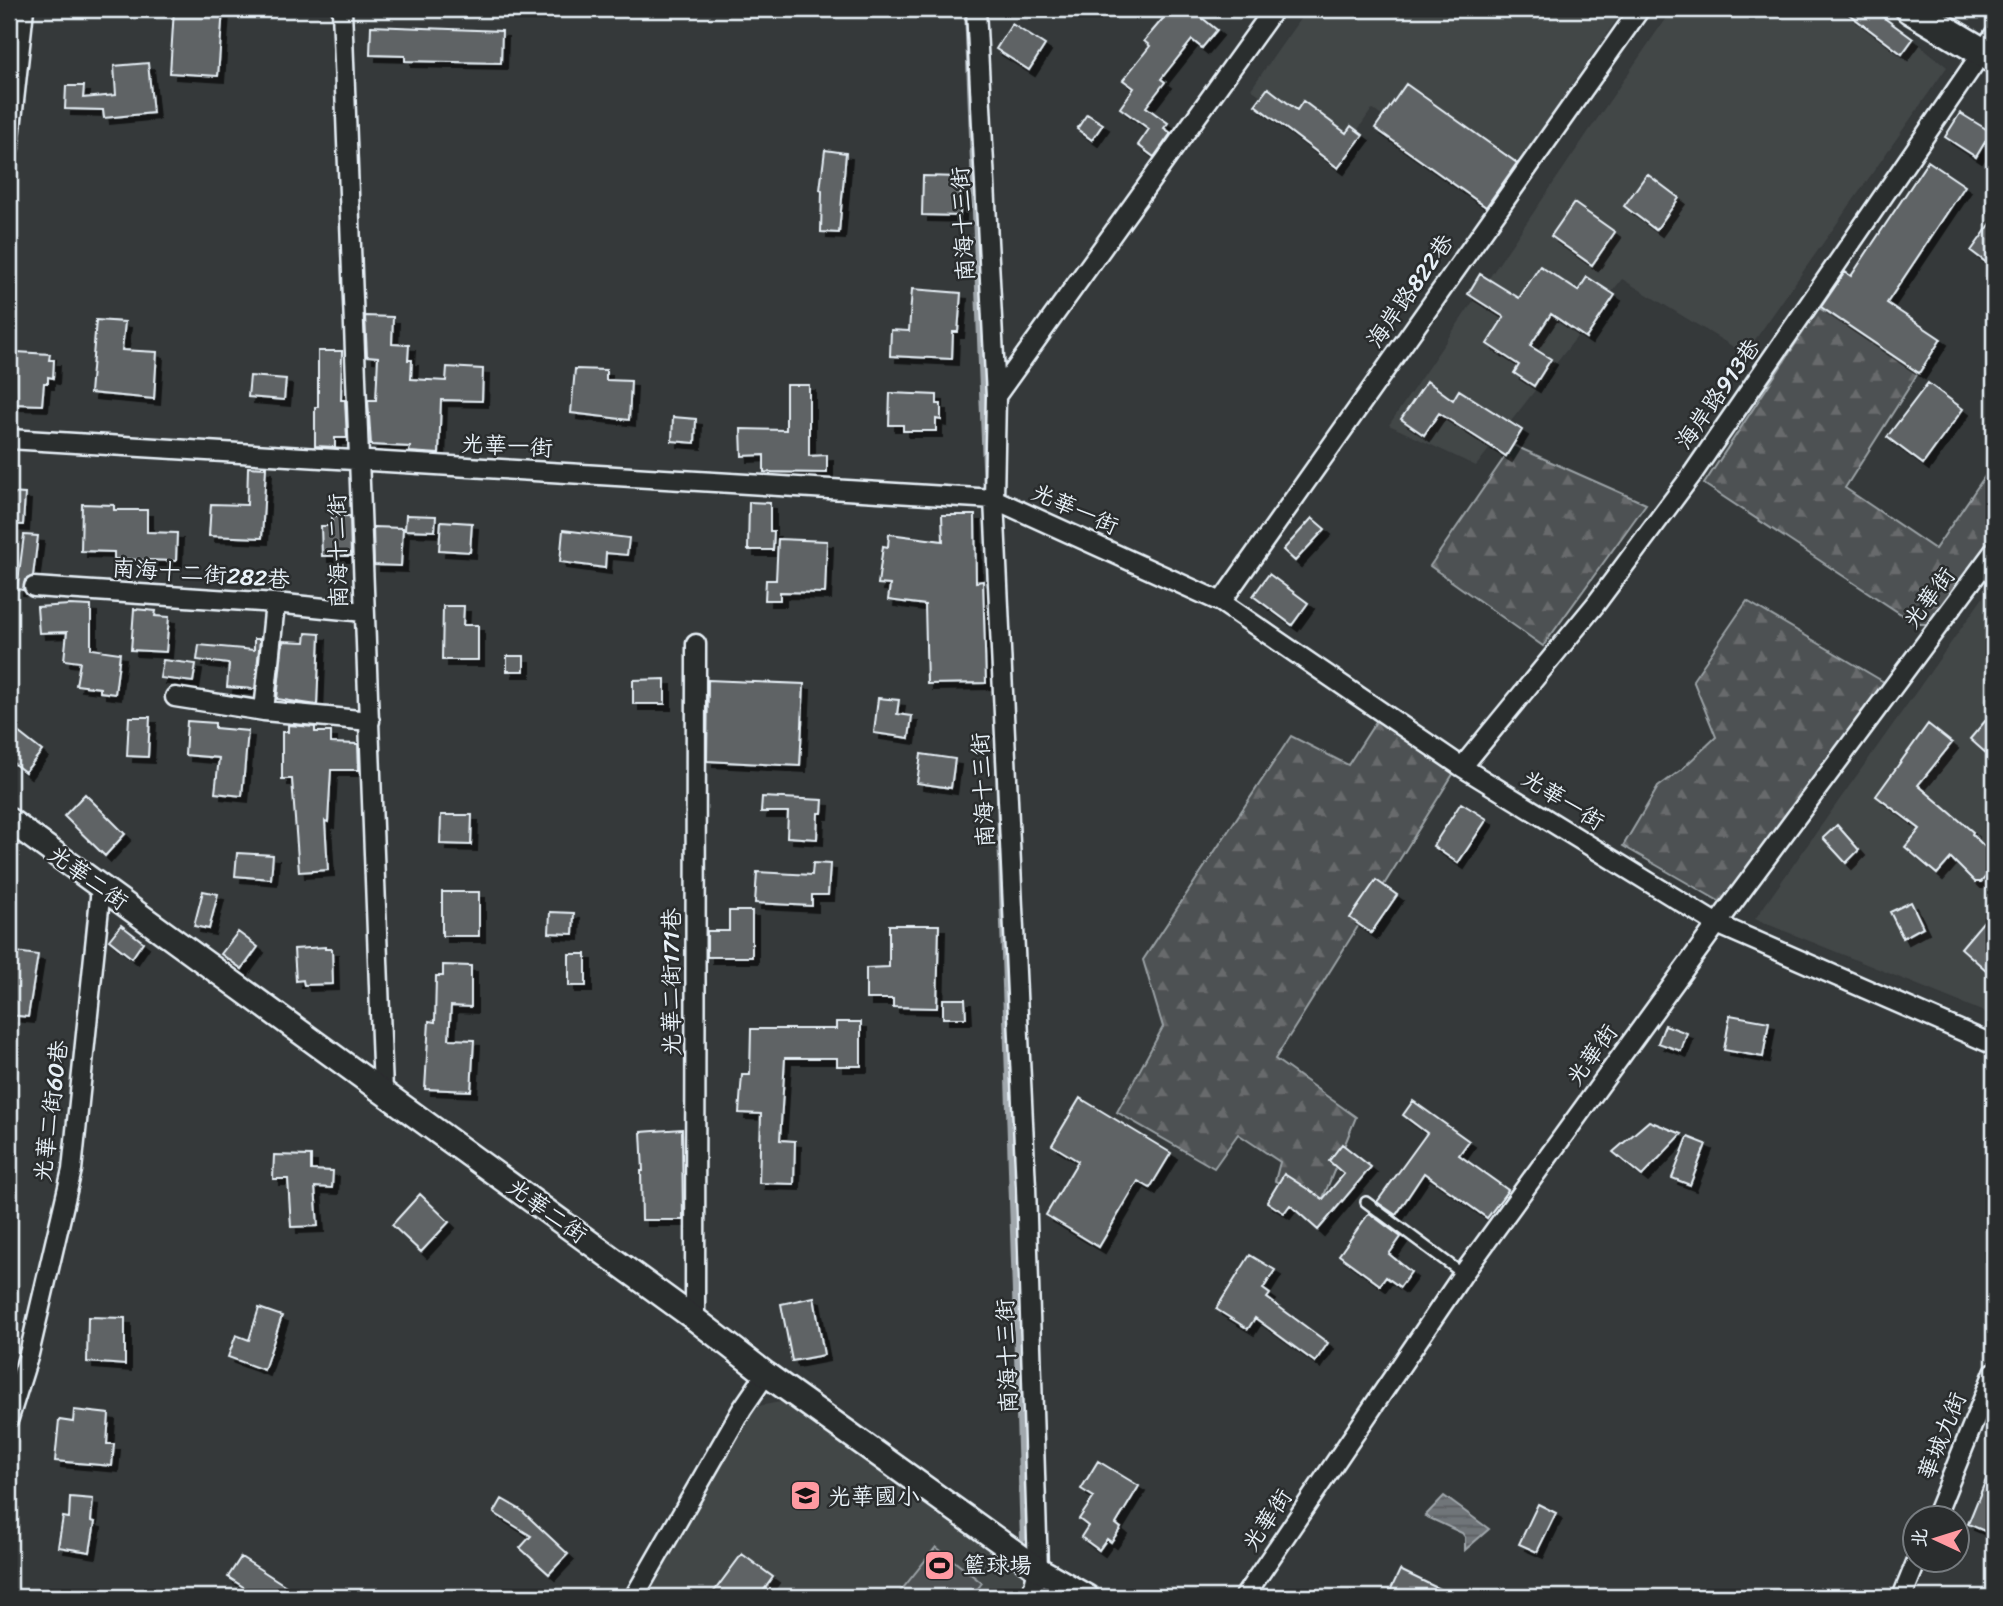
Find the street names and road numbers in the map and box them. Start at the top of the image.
street label: 南海十三街 [940,166,986,282]
street label: 海岸路822巷 [1355,224,1465,357]
street label: 海岸路913巷 [1664,329,1772,458]
street label: 光華一街 [460,423,554,469]
street label: 光華一街 [1025,472,1125,546]
street label: 南海十二街 [316,493,360,609]
street label: 南海十二街282巷 [111,547,292,601]
street label: 光華街 [1892,558,1966,638]
street label: 南海十三街 [960,732,1006,848]
street label: 光華一街 [1513,758,1613,842]
street label: 光華二街 [39,834,137,922]
street label: 光華二街171巷 [651,907,692,1056]
street label: 光華街 [1555,1015,1629,1095]
street label: 光華二街60巷 [22,1037,80,1184]
street label: 光華二街 [498,1167,596,1255]
street label: 南海十三街 [985,1298,1029,1414]
street label: 華城九街 [1906,1386,1978,1486]
street label: 光華街 [1231,1480,1303,1560]

